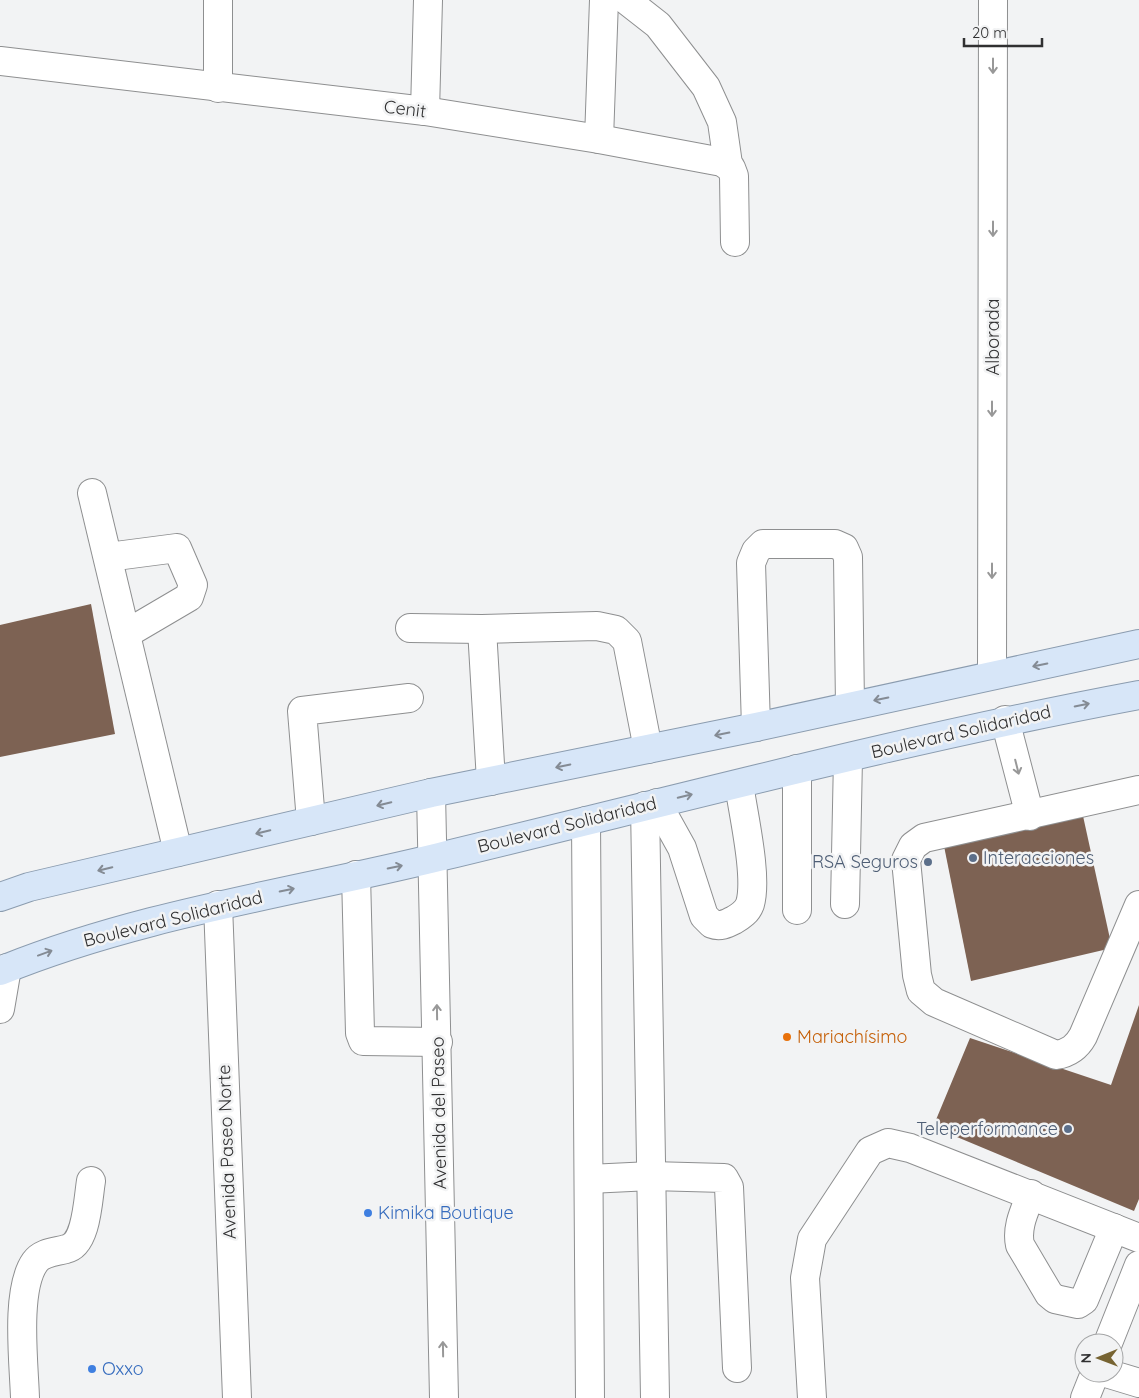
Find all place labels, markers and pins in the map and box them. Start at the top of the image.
place label: Interacciones [983,846,1094,869]
place label: RSA Seguros [812,850,918,873]
marker: Interacciones [967,852,979,864]
marker: RSA Seguros [922,856,934,868]
place label: Mariachísimo [797,1025,907,1048]
marker: Mariachísimo [781,1031,793,1043]
place label: Teleperformance [916,1117,1058,1140]
marker: Teleperformance [1062,1123,1074,1135]
place label: Kimika Boutique [378,1201,514,1224]
marker: Kimika Boutique [362,1207,374,1219]
place label: Oxxo [102,1357,144,1380]
marker: Oxxo [86,1363,98,1375]

